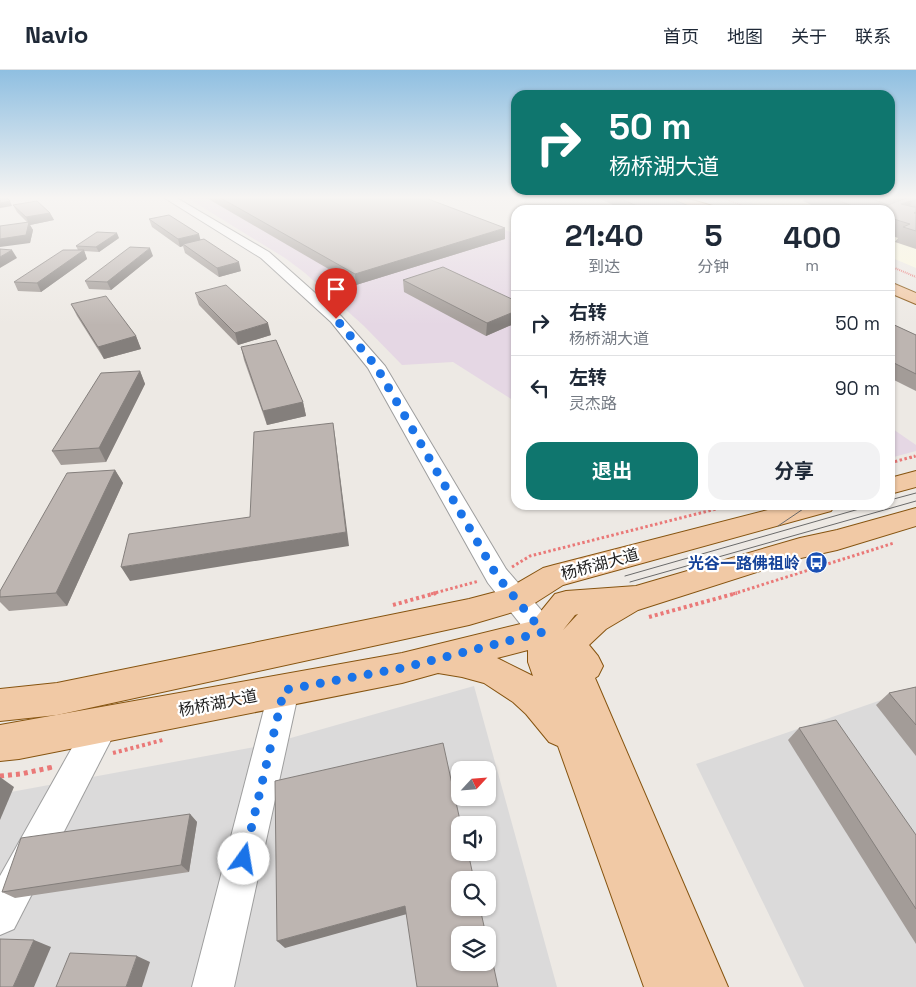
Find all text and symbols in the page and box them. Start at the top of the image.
text: Navio [25,19,89,50]
text: 首页 [663,25,699,48]
text: 地图 [727,25,763,48]
text: 关于 [791,25,827,48]
text: 联系 [855,25,891,48]
text: 50 m [609,105,691,149]
icon: right [526,110,591,175]
text: 杨桥湖大道 [609,152,719,180]
text: 21:40 [565,216,644,255]
text: 5 [704,216,722,255]
text: 400 [783,218,841,257]
text: m [805,255,819,276]
text: 到达 [588,256,620,277]
text: 分钟 [697,256,729,277]
pin [315,268,357,319]
icon: arrive [322,275,350,303]
text: 右转 [569,300,607,325]
icon: right [526,309,554,337]
text: 50 m [835,311,880,336]
text: 杨桥湖大道 [569,328,649,349]
text: 左转 [569,365,607,390]
icon: left [526,374,554,402]
text: 90 m [835,376,880,401]
text: 灵杰路 [569,393,617,414]
button: 退出 [526,442,698,500]
button: 分享 [708,442,880,500]
street label: 杨桥湖大道 [559,544,641,584]
bus stop icon: 光谷一路佛祖岭 [804,551,828,575]
place label: 光谷一路佛祖岭 [688,553,800,574]
street label: 杨桥湖大道 [177,685,259,721]
north arrow [451,761,496,806]
map controls [451,761,496,971]
button: sound [451,816,496,861]
position arrow [217,832,269,884]
button: search [451,871,496,916]
button: layers [451,926,496,971]

